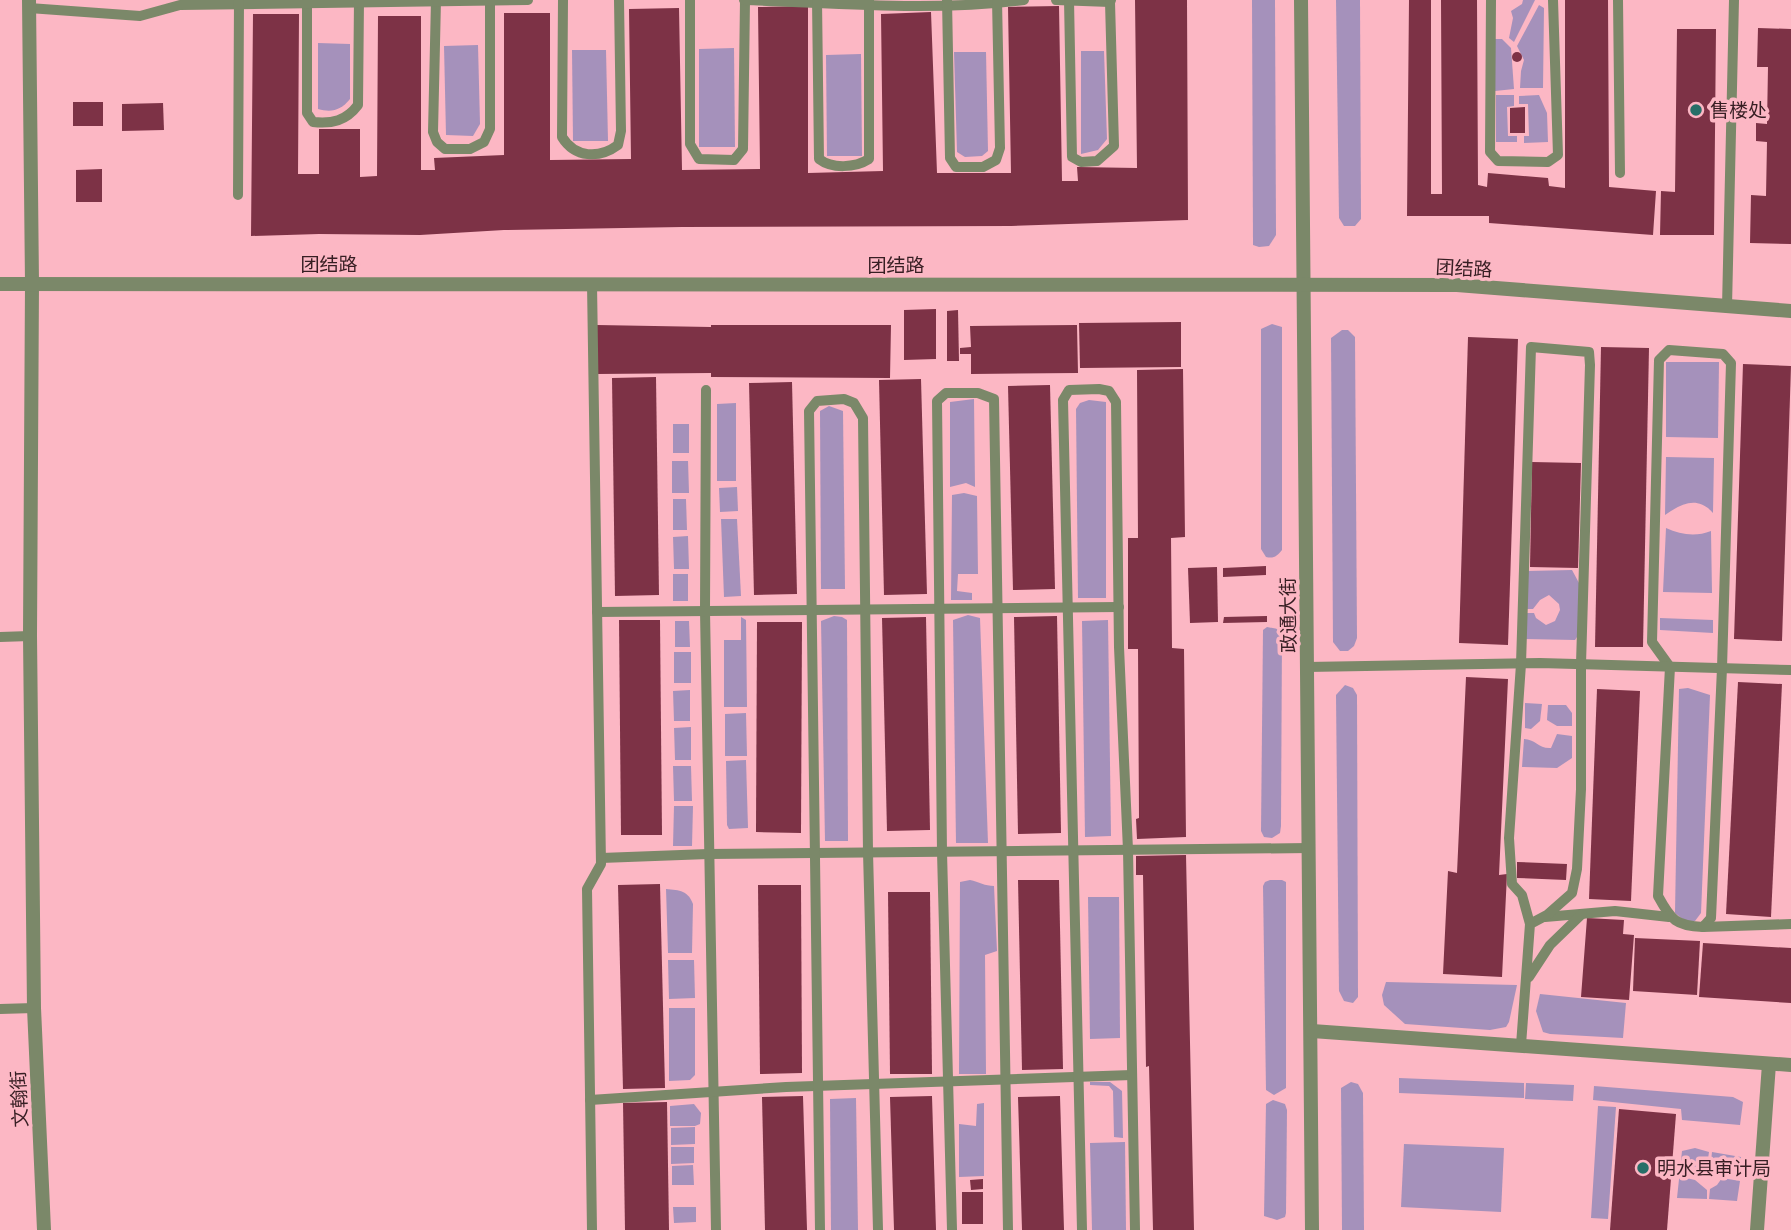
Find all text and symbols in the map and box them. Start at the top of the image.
place label: 售楼处 [1710,97,1767,123]
marker: 售楼处 [1688,102,1704,118]
street label: 团结路 [300,251,358,277]
street label: 团结路 [867,252,925,278]
street label: 团结路 [1435,254,1493,282]
street label: 政通大街 [1274,577,1302,653]
street label: 文翰街 [5,1070,33,1128]
place label: 明水县审计局 [1657,1155,1771,1181]
marker: 明水县审计局 [1635,1160,1651,1176]

